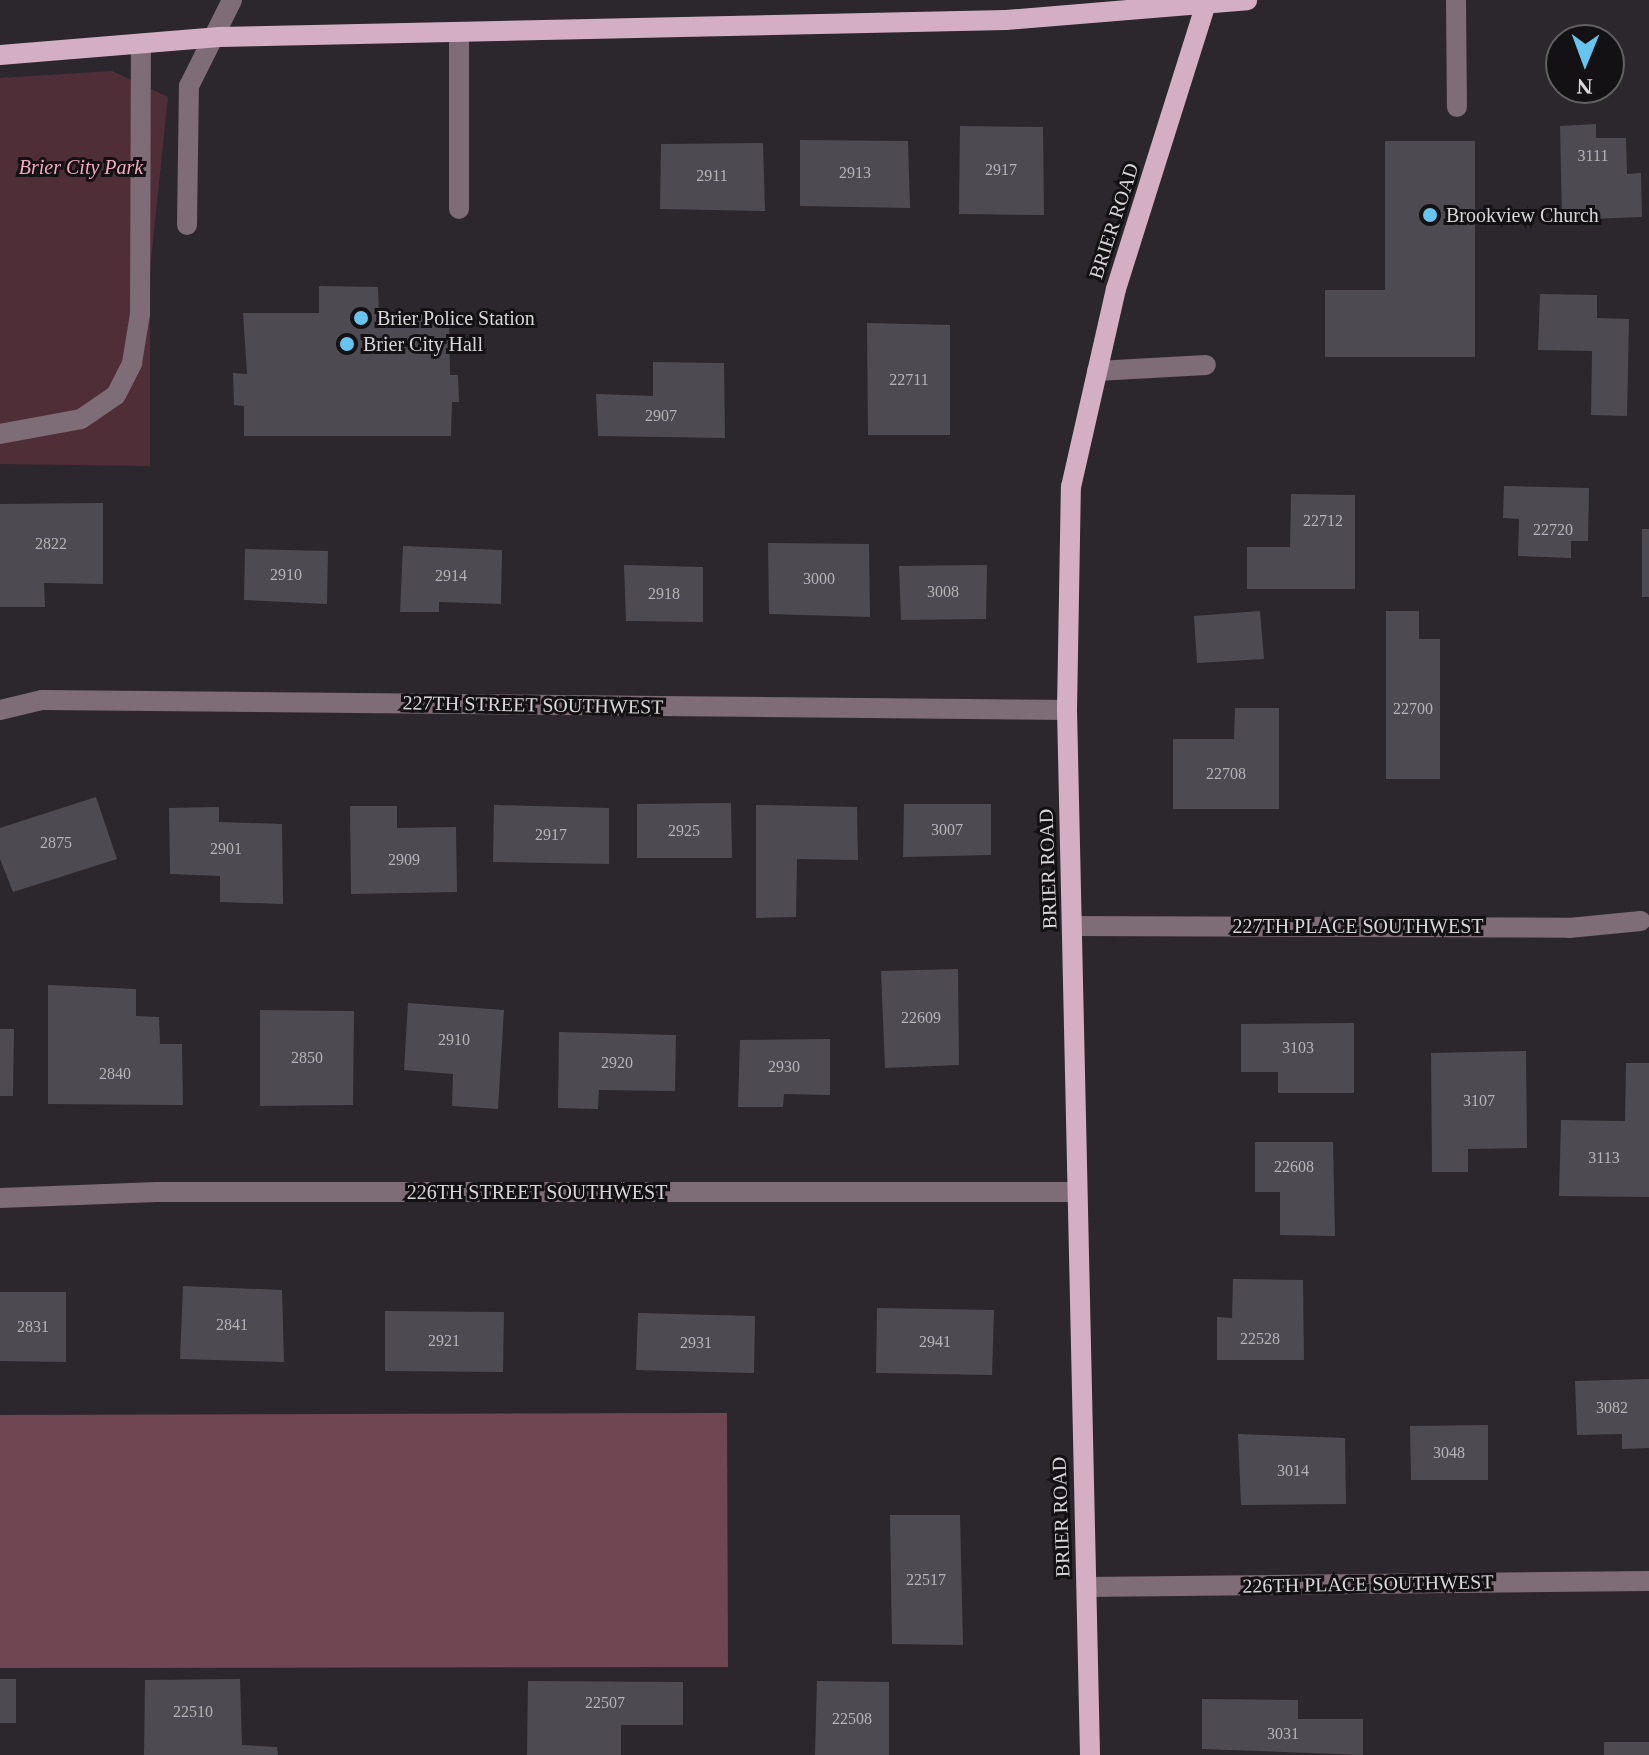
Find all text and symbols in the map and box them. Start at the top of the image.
north arrow [1545,24,1625,104]
text: N [1576,74,1593,99]
house number: 3111 [1578,146,1608,166]
park label: Brier City Park [19,155,143,179]
house number: 2917 [985,160,1017,180]
street label: BRIER ROAD [1084,160,1144,282]
house number: 2913 [839,163,871,183]
house number: 2911 [696,166,728,186]
place label: Brookview Church [1446,203,1599,227]
marker: Brookview Church [1421,206,1439,224]
place label: Brier Police Station [377,306,535,330]
marker: Brier Police Station [352,309,370,327]
place label: Brier City Hall [363,332,483,356]
marker: Brier City Hall [338,335,356,353]
house number: 22711 [889,370,929,390]
house number: 2907 [645,406,677,426]
house number: 22712 [1303,511,1343,531]
house number: 22720 [1533,520,1573,540]
house number: 2822 [35,534,67,554]
house number: 2910 [270,565,302,585]
house number: 2914 [435,566,467,586]
house number: 3000 [803,569,835,589]
house number: 3008 [927,582,959,602]
house number: 2918 [648,584,680,604]
street label: 227TH STREET SOUTHWEST [402,691,664,719]
house number: 22700 [1393,699,1433,719]
house number: 22708 [1206,764,1246,784]
street label: BRIER ROAD [1034,808,1062,930]
house number: 3007 [931,820,963,840]
house number: 2925 [668,821,700,841]
house number: 2917 [535,825,567,845]
house number: 2875 [40,833,72,853]
house number: 2901 [210,839,242,859]
house number: 2909 [388,850,420,870]
street label: 227TH PLACE SOUTHWEST [1232,914,1484,938]
house number: 22609 [901,1008,941,1028]
house number: 2910 [438,1030,470,1050]
house number: 3103 [1282,1038,1314,1058]
house number: 2850 [291,1048,323,1068]
house number: 2920 [601,1053,633,1073]
house number: 2930 [768,1057,800,1077]
house number: 2840 [99,1064,131,1084]
house number: 3107 [1463,1091,1495,1111]
house number: 3113 [1588,1148,1620,1168]
house number: 22608 [1274,1157,1314,1177]
street label: 226TH STREET SOUTHWEST [406,1180,668,1204]
house number: 2841 [216,1315,248,1335]
house number: 2831 [17,1317,49,1337]
house number: 22528 [1240,1329,1280,1349]
house number: 2921 [428,1331,460,1351]
house number: 2941 [919,1332,951,1352]
house number: 2931 [680,1333,712,1353]
house number: 3082 [1596,1398,1628,1418]
house number: 3048 [1433,1443,1465,1463]
street label: BRIER ROAD [1047,1456,1075,1578]
house number: 3014 [1277,1461,1309,1481]
house number: 22517 [906,1570,946,1590]
street label: 226TH PLACE SOUTHWEST [1242,1570,1494,1598]
house number: 22507 [585,1693,625,1713]
house number: 22510 [173,1702,213,1722]
house number: 22508 [832,1709,872,1729]
house number: 3031 [1267,1724,1299,1744]

